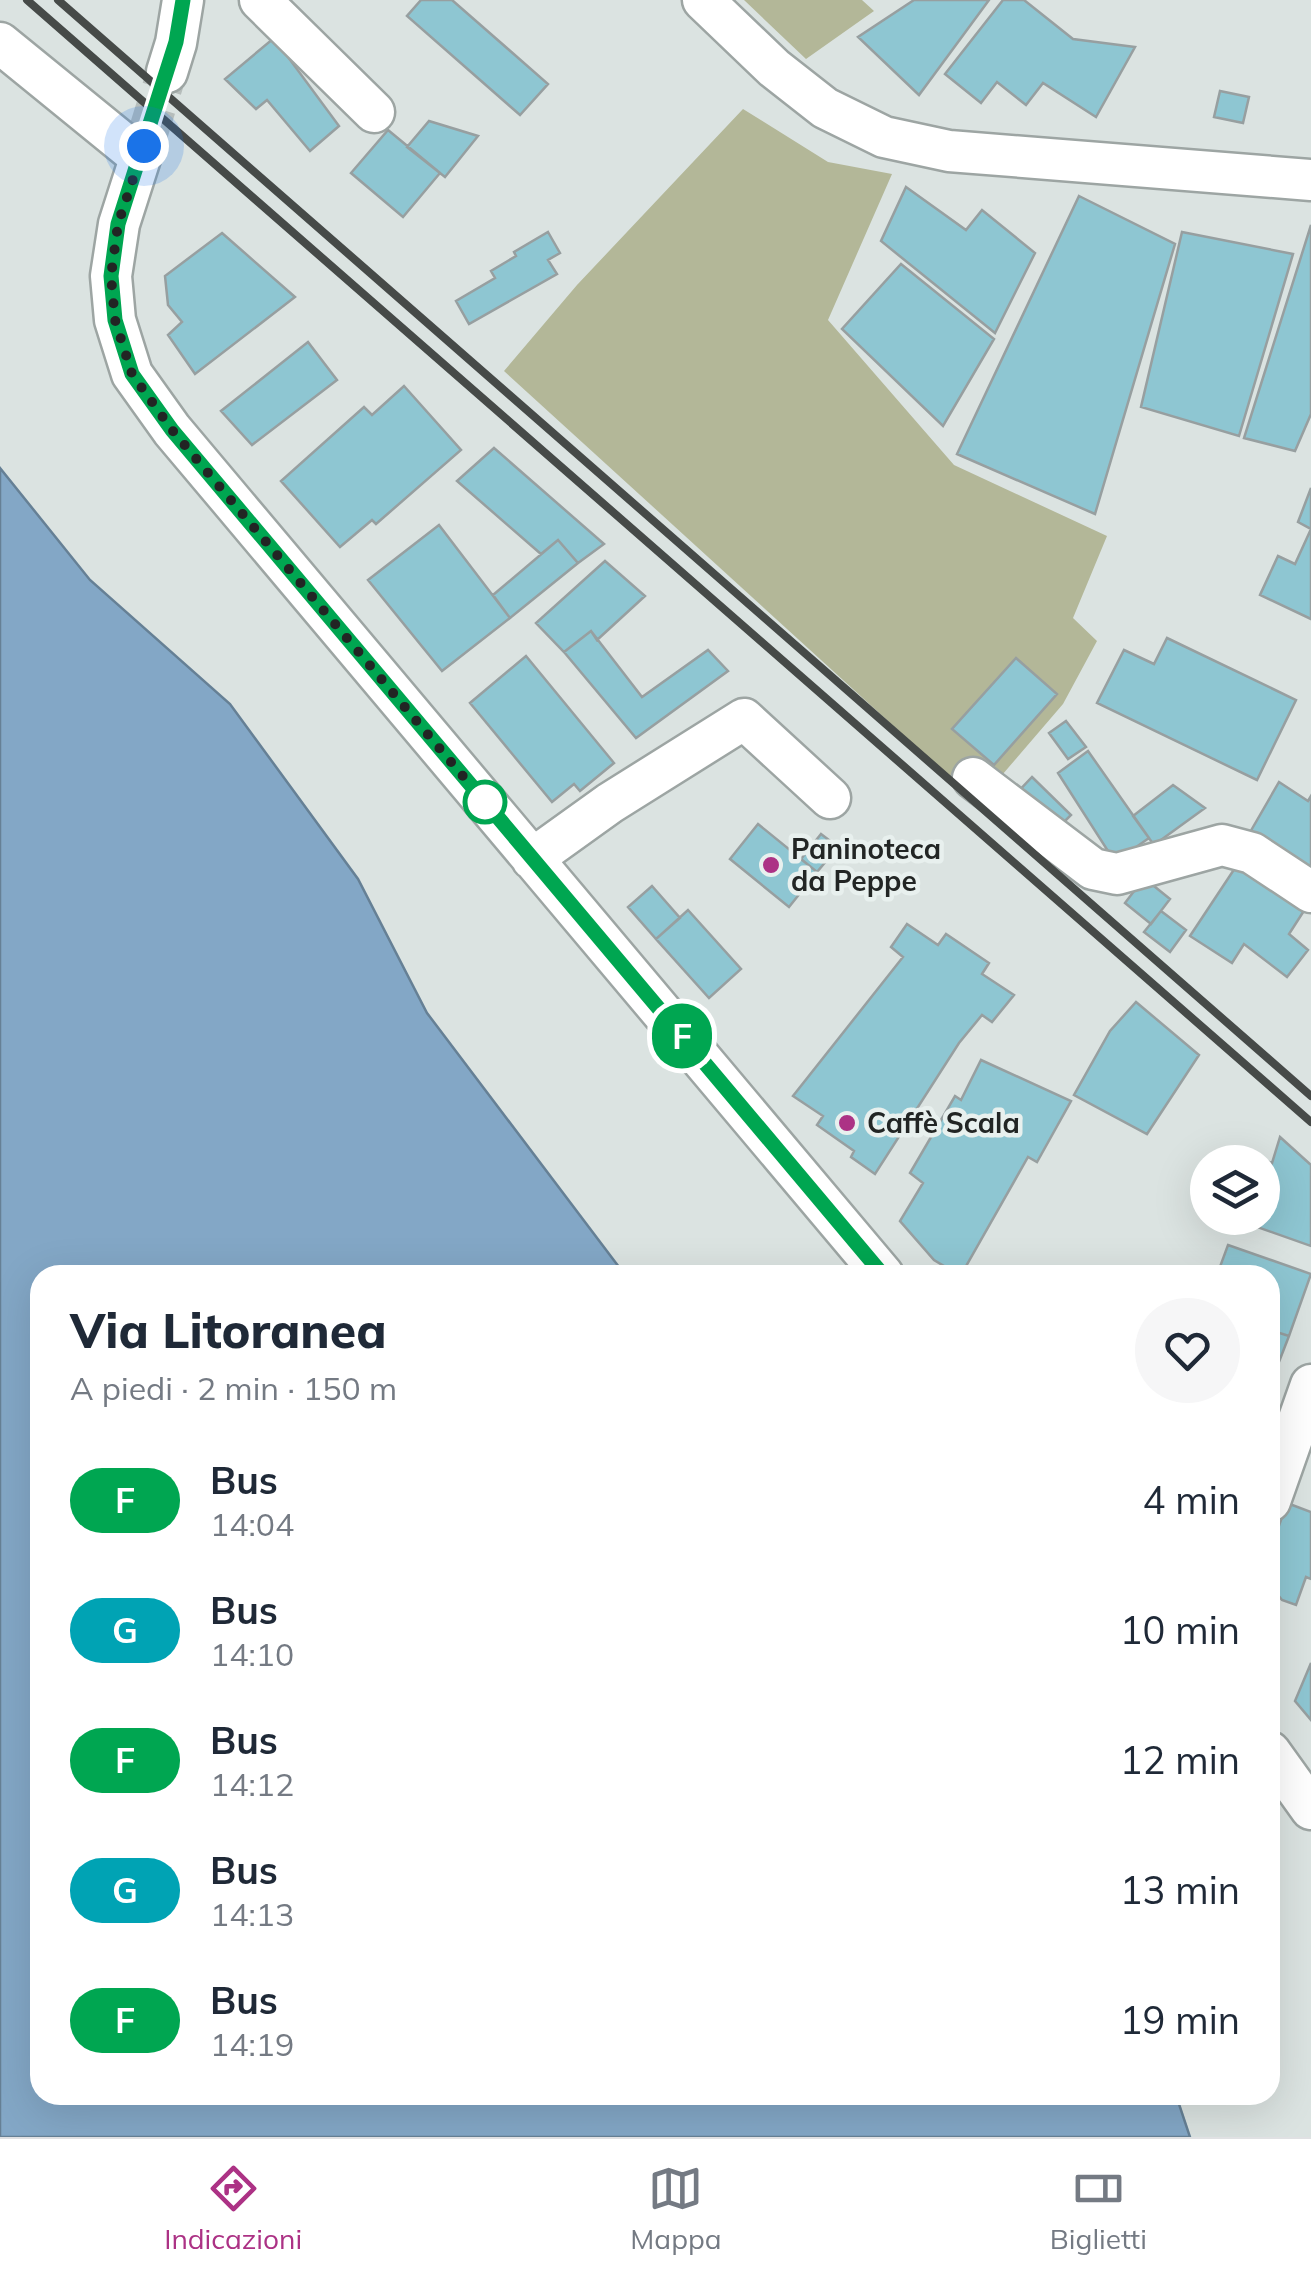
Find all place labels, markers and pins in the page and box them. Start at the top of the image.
unlabelled marker [464,781,506,823]
place label: Paninoteca da Peppe [791,831,941,898]
marker: Paninoteca da Peppe [760,854,782,876]
place label: Caffè Scala [867,1105,1020,1140]
marker: Caffè Scala [836,1112,858,1134]

